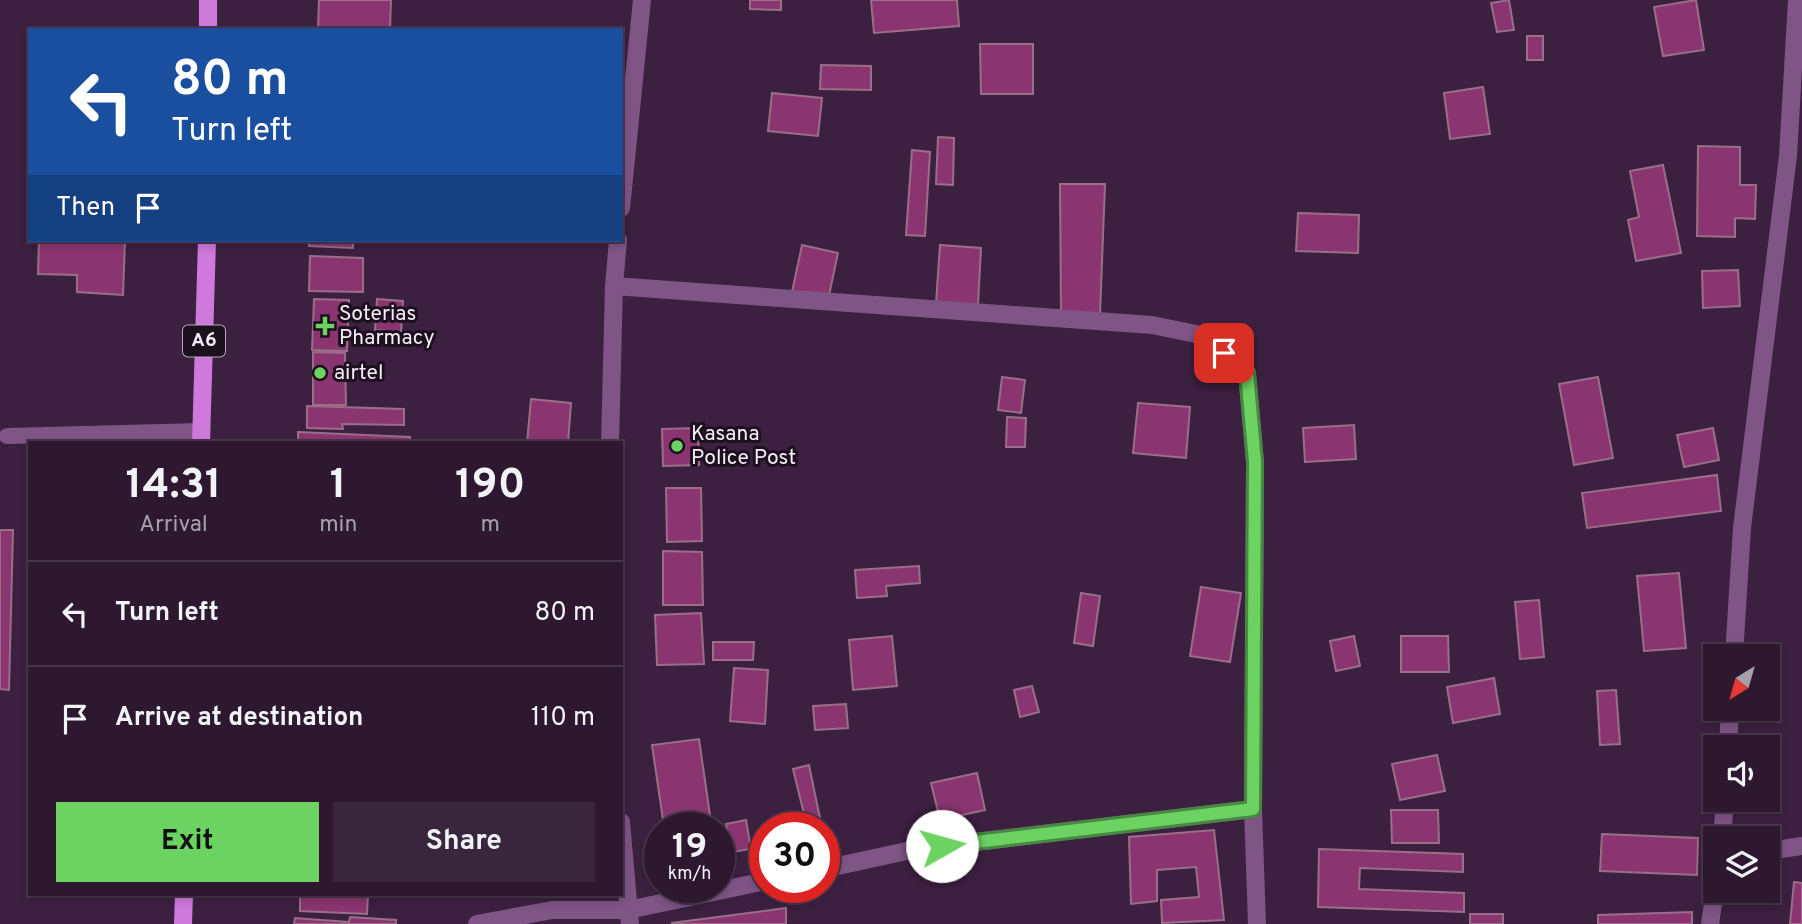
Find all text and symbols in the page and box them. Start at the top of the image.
text: 80 m [171,51,288,113]
icon: left [56,56,147,147]
text: Turn left [171,112,292,152]
icon: arrive [129,189,167,227]
text: Then [56,192,115,225]
place label: Soterias Pharmacy [339,301,435,352]
marker: Soterias Pharmacy [317,318,333,334]
pin [1194,323,1254,383]
road number: A6 [183,326,225,356]
icon: arrive [1205,334,1243,372]
place label: airtel [334,360,383,387]
marker: airtel [312,365,328,381]
place label: Kasana Police Post [691,421,796,472]
marker: Kasana Police Post [669,438,685,454]
text: 14:31 [126,460,222,513]
text: 1 [330,460,347,513]
text: 190 [455,460,525,513]
text: Arrival [139,511,208,540]
text: min [319,511,357,540]
text: m [480,511,500,540]
icon: left [56,595,94,633]
text: Turn left [115,597,219,630]
text: 80 m [535,597,595,630]
north arrow [1703,644,1780,721]
map controls [1703,644,1780,903]
icon: arrive [56,700,94,738]
text: Arrive at destination [115,702,363,735]
text: 110 m [531,702,595,735]
button: sound [1703,735,1780,812]
button: Exit [56,802,319,882]
button: Share [333,802,595,882]
position arrow [905,809,979,883]
speed limit sign: 30 [749,812,840,903]
text: 19 [672,826,707,870]
button: layers [1703,826,1780,903]
text: km/h [668,863,711,886]

